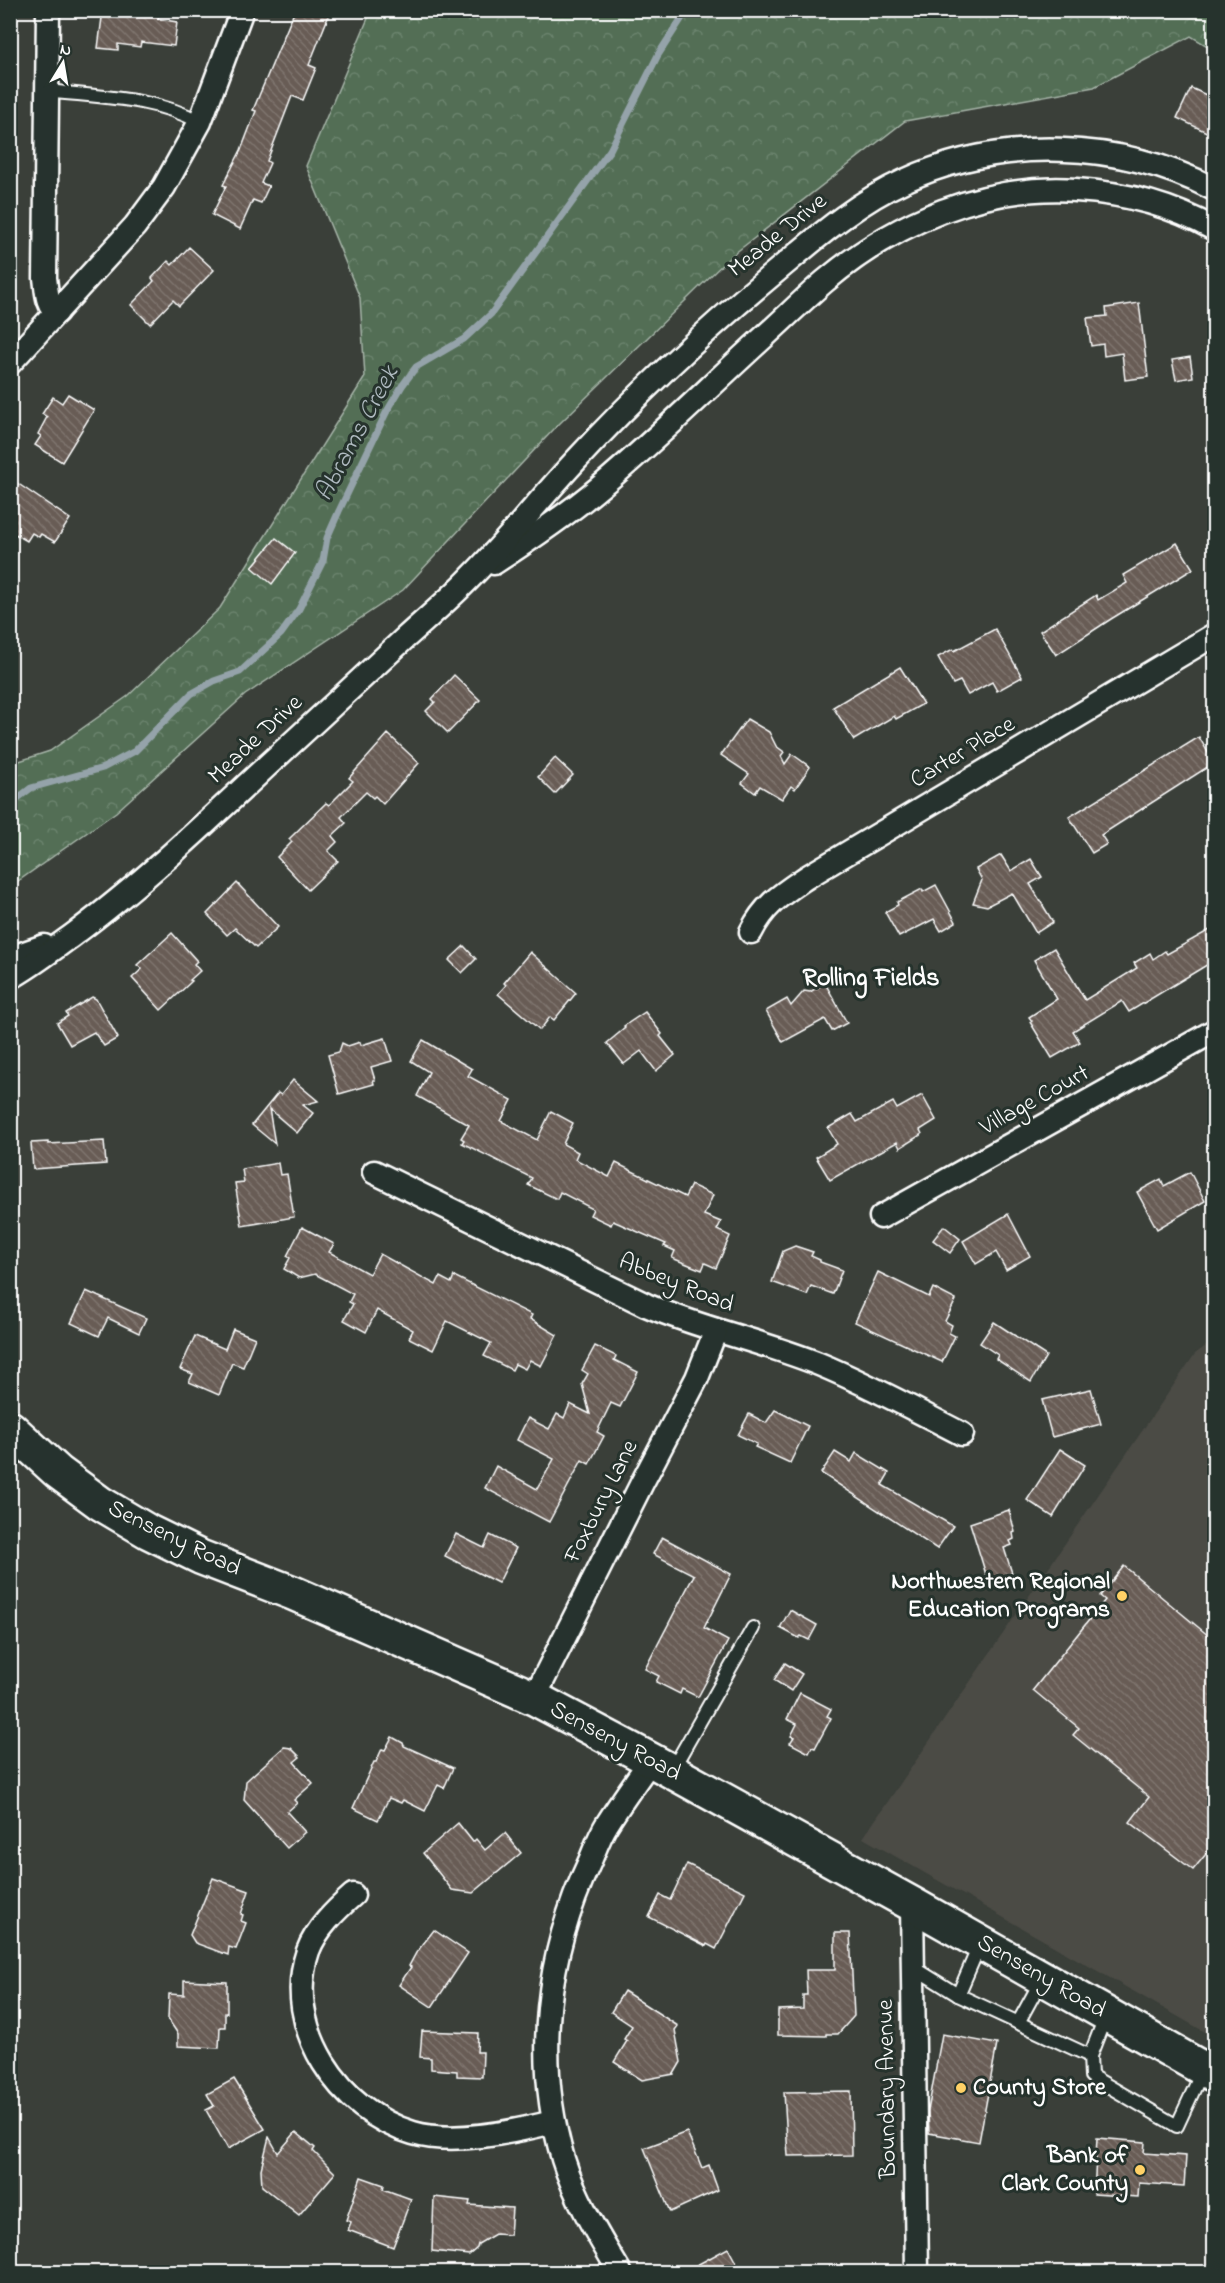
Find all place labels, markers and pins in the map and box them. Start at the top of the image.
place label: Northwestern Regional Education Programs [891,1565,1110,1629]
marker: Northwestern Regional Education Programs [1115,1589,1129,1603]
place label: County Store [973,2071,1107,2107]
marker: County Store [954,2081,968,2095]
place label: Bank of Clark County [1001,2139,1129,2203]
marker: Bank of Clark County [1133,2163,1147,2177]

